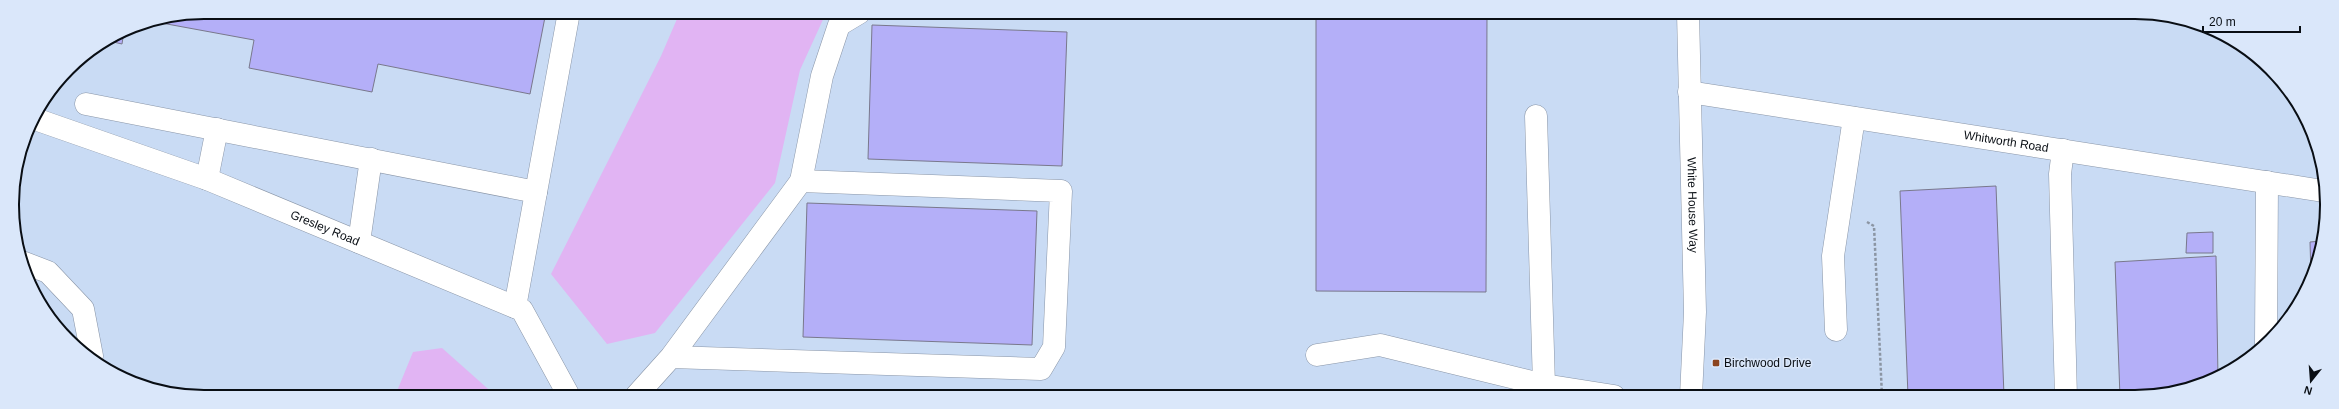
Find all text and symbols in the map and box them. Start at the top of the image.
scale bar [2203,8,2300,34]
text: 20 m [2209,15,2236,29]
street label: Whitworth Road [1963,128,2049,155]
street label: White House Way [1684,157,1701,253]
street label: Gresley Road [288,208,362,249]
place label: Birchwood Drive [1724,356,1812,370]
marker: Birchwood Drive [1711,358,1721,368]
north arrow [2291,361,2331,401]
text: N [2302,384,2314,397]

